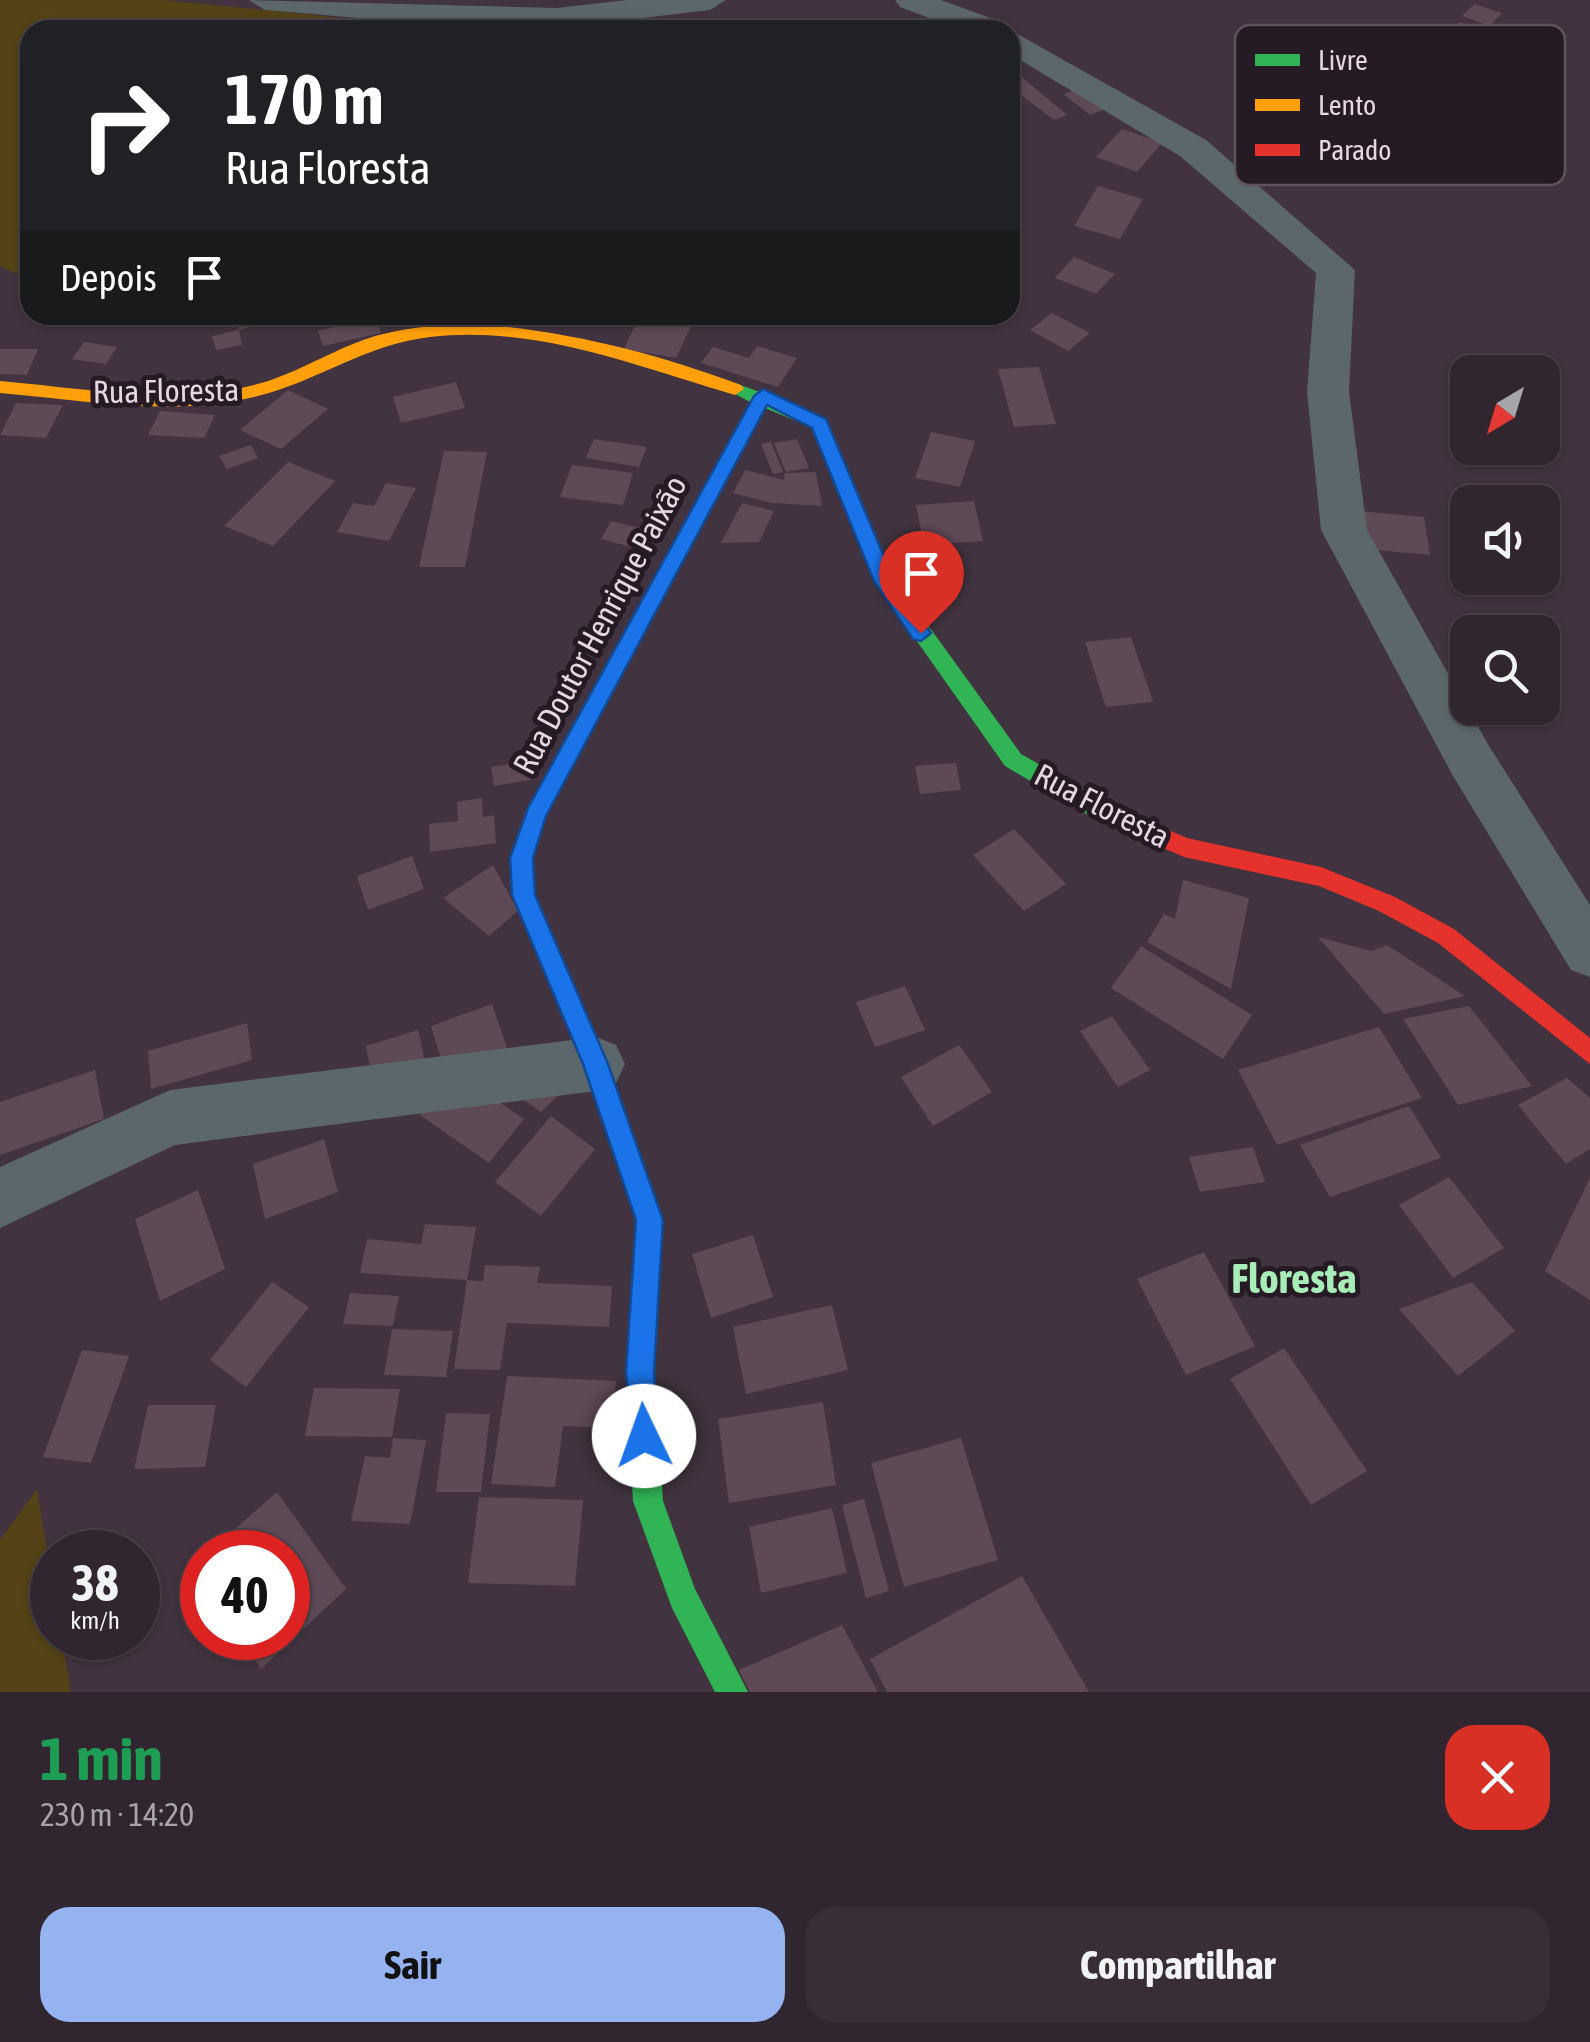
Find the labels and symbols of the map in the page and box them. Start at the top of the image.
legend [1235,25,1565,185]
text: Livre [1318,44,1368,76]
text: Lento [1318,89,1376,121]
text: Parado [1318,134,1391,166]
north arrow [1450,355,1560,465]
street label: Rua Floresta [93,371,239,410]
street label: Rua Doutor Henrique Paixão [505,470,694,780]
pin [879,531,964,634]
street label: Rua Floresta [1029,756,1176,855]
district label: Floresta [1231,1254,1357,1302]
position arrow [592,1384,696,1488]
speed limit sign: 40 [180,1530,310,1660]

